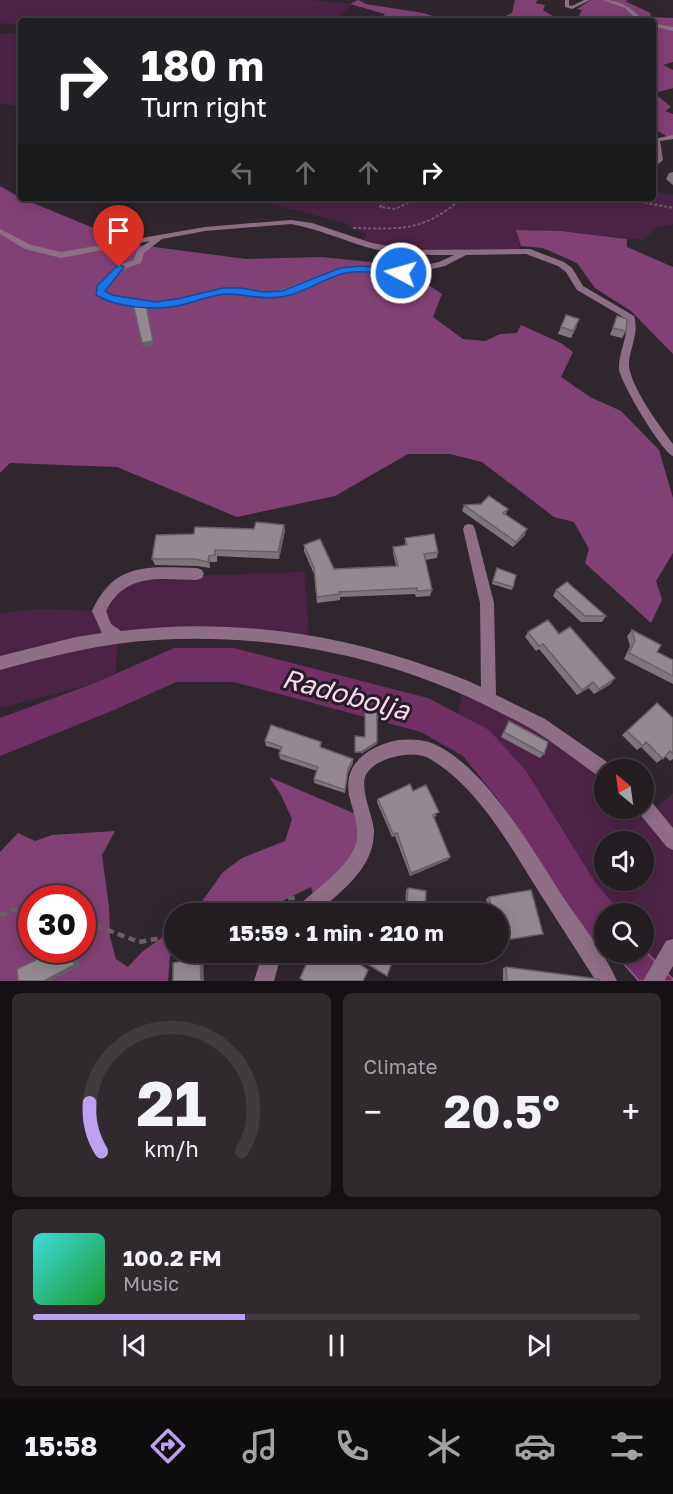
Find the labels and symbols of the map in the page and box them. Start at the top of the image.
pin [93,205,144,267]
position arrow [369,241,433,305]
water label: Radobolja [279,662,415,727]
north arrow [594,759,654,819]
speed limit sign: 30 [18,885,96,963]

